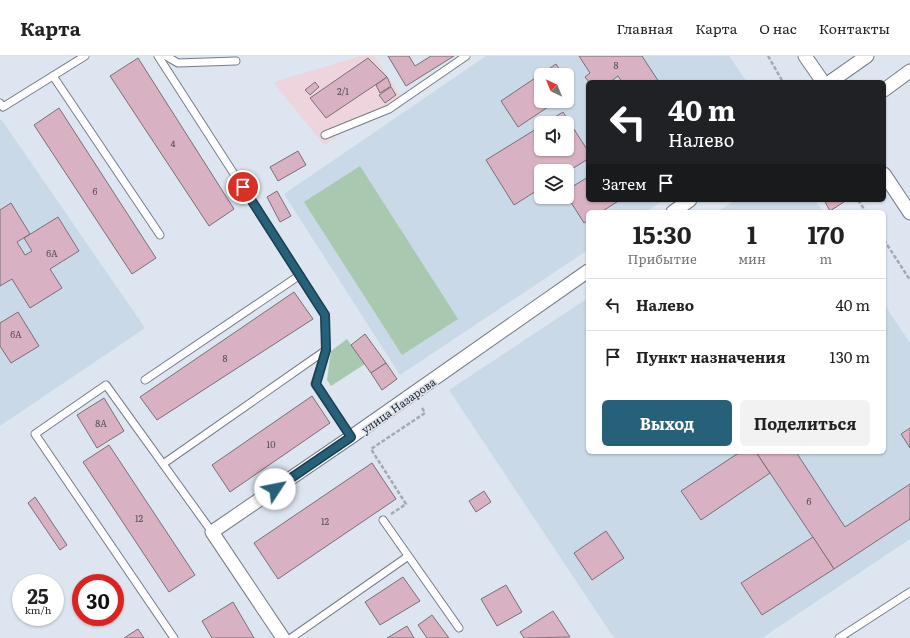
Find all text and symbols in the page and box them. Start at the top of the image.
text: Карта [20,14,81,42]
text: Главная [617,18,673,38]
text: Карта [695,18,737,38]
text: О нас [759,18,797,38]
text: Контакты [819,18,890,38]
house number: 8 [614,58,619,72]
north arrow [534,68,574,108]
map controls [534,68,574,204]
house number: 2/1 [337,84,349,98]
text: 40 m [668,88,736,130]
icon: left [602,96,654,148]
button: sound [534,116,574,156]
text: Налево [668,126,734,153]
house number: 4 [171,136,176,150]
button: layers [534,164,574,204]
pin [226,170,260,204]
text: Затем [602,172,647,195]
icon: arrive [655,172,677,194]
icon: arrive [232,176,254,198]
house number: 6 [93,184,98,198]
text: 15:30 [633,216,692,251]
text: 1 [747,216,757,251]
text: 170 [807,216,844,251]
house number: 6А [46,246,58,260]
text: Прибытие [628,249,697,268]
text: мин [738,249,766,268]
text: m [820,249,832,268]
text: Налево [636,293,694,316]
text: 40 m [836,293,870,316]
icon: left [602,294,624,316]
house number: 6А [10,327,22,341]
text: Пункт назначения [636,345,786,368]
text: 130 m [830,345,870,368]
icon: arrive [602,346,624,368]
house number: 8 [223,351,228,365]
street label: улица Назарова [357,373,439,437]
button: Выход [602,400,732,446]
button: Поделиться [740,400,870,446]
house number: 8А [95,416,107,430]
house number: 10 [267,437,275,451]
position arrow [254,468,296,510]
house number: 6 [807,494,812,508]
house number: 12 [135,511,144,525]
house number: 12 [321,514,330,528]
speed limit sign: 30 [72,574,124,626]
text: 25 [27,580,49,610]
text: km/h [25,602,51,617]

